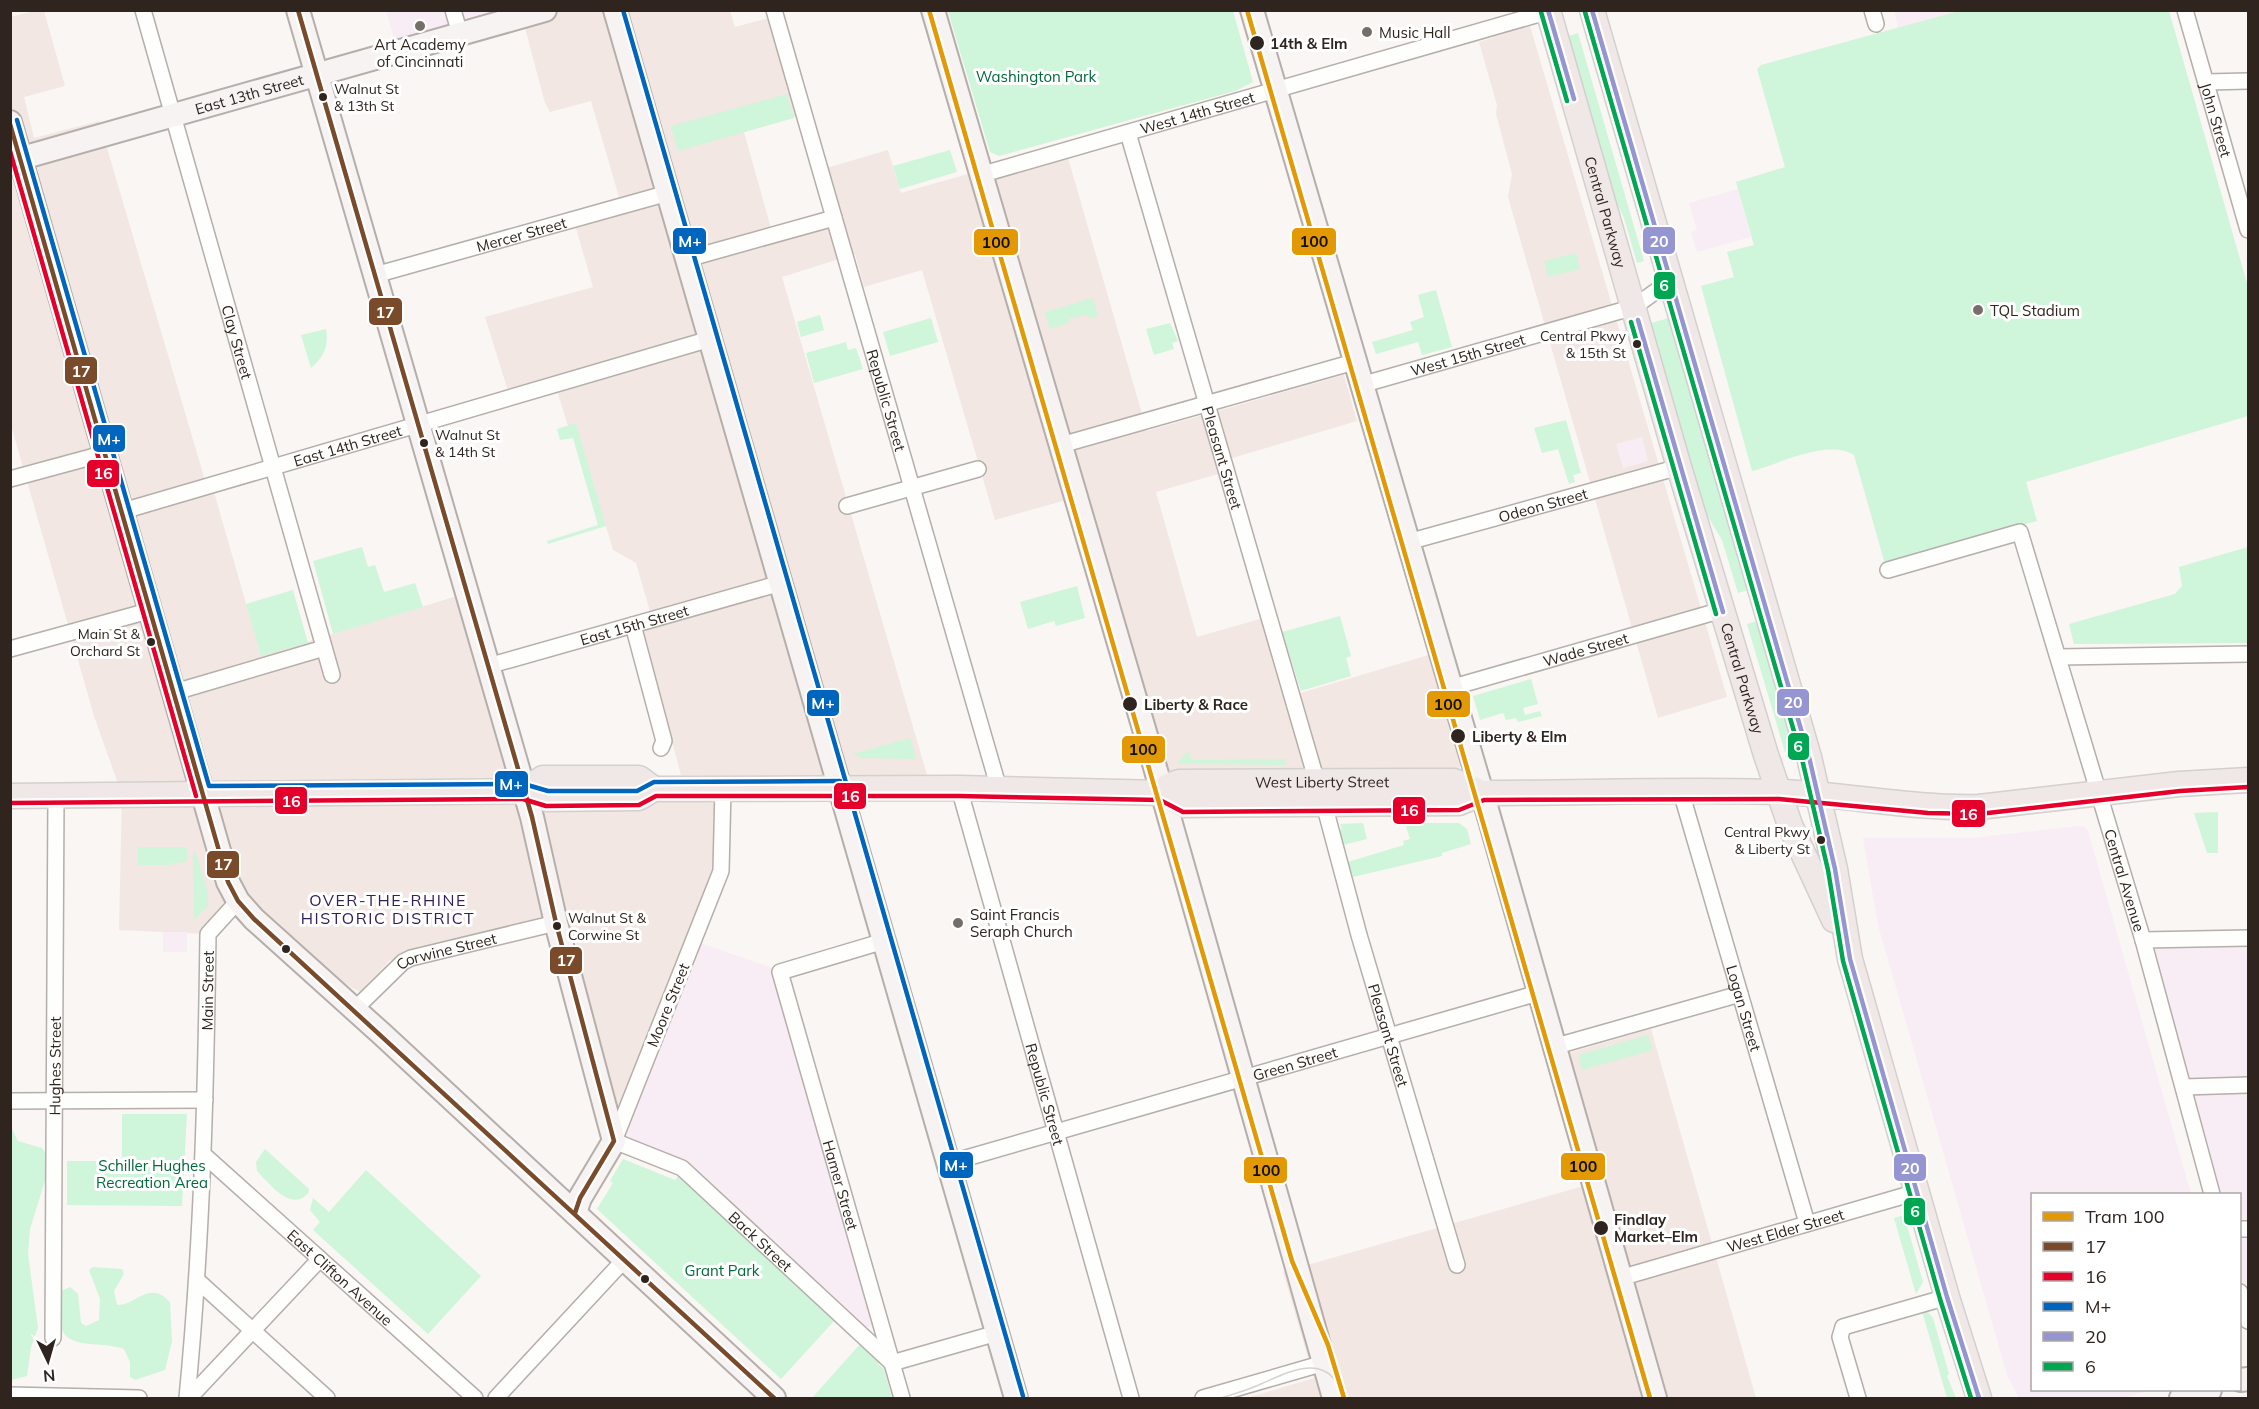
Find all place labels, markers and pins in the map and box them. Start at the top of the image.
marker: Art Academy of Cincinnati [413,19,427,33]
place label: Music Hall [1379,23,1451,42]
marker: Music Hall [1360,25,1374,39]
marker: 14th & Elm [1248,34,1266,52]
place label: 14th & Elm [1270,34,1348,53]
place label: Art Academy of Cincinnati [374,35,466,71]
place label: Walnut St & 13th St [334,80,399,115]
marker: Walnut St & 13th St [317,91,329,103]
place label: TQL Stadium [1990,301,2080,320]
marker: TQL Stadium [1971,303,1985,317]
place label: Central Pkwy & 15th St [1540,327,1627,362]
marker: Central Pkwy & 15th St [1631,338,1643,350]
place label: Walnut St & 14th St [435,426,500,461]
marker: Walnut St & 14th St [418,437,430,449]
place label: Main St & Orchard St [70,625,141,660]
marker: Main St & Orchard St [145,636,157,648]
marker: Liberty & Race [1121,695,1139,713]
place label: Liberty & Race [1144,695,1248,714]
marker: Liberty & Elm [1449,727,1467,745]
place label: Liberty & Elm [1472,727,1567,746]
place label: Central Pkwy & Liberty St [1724,823,1811,858]
marker: Central Pkwy & Liberty St [1815,834,1827,846]
place label: Saint Francis Seraph Church [970,905,1073,941]
place label: Walnut St & Corwine St [568,909,647,944]
marker: Saint Francis Seraph Church [951,916,965,930]
marker: Walnut St & Corwine St [551,920,563,932]
unlabelled marker [280,943,292,955]
place label: Findlay Market–Elm [1614,1210,1698,1246]
marker: Findlay Market–Elm [1592,1219,1610,1237]
unlabelled marker [639,1273,651,1285]

